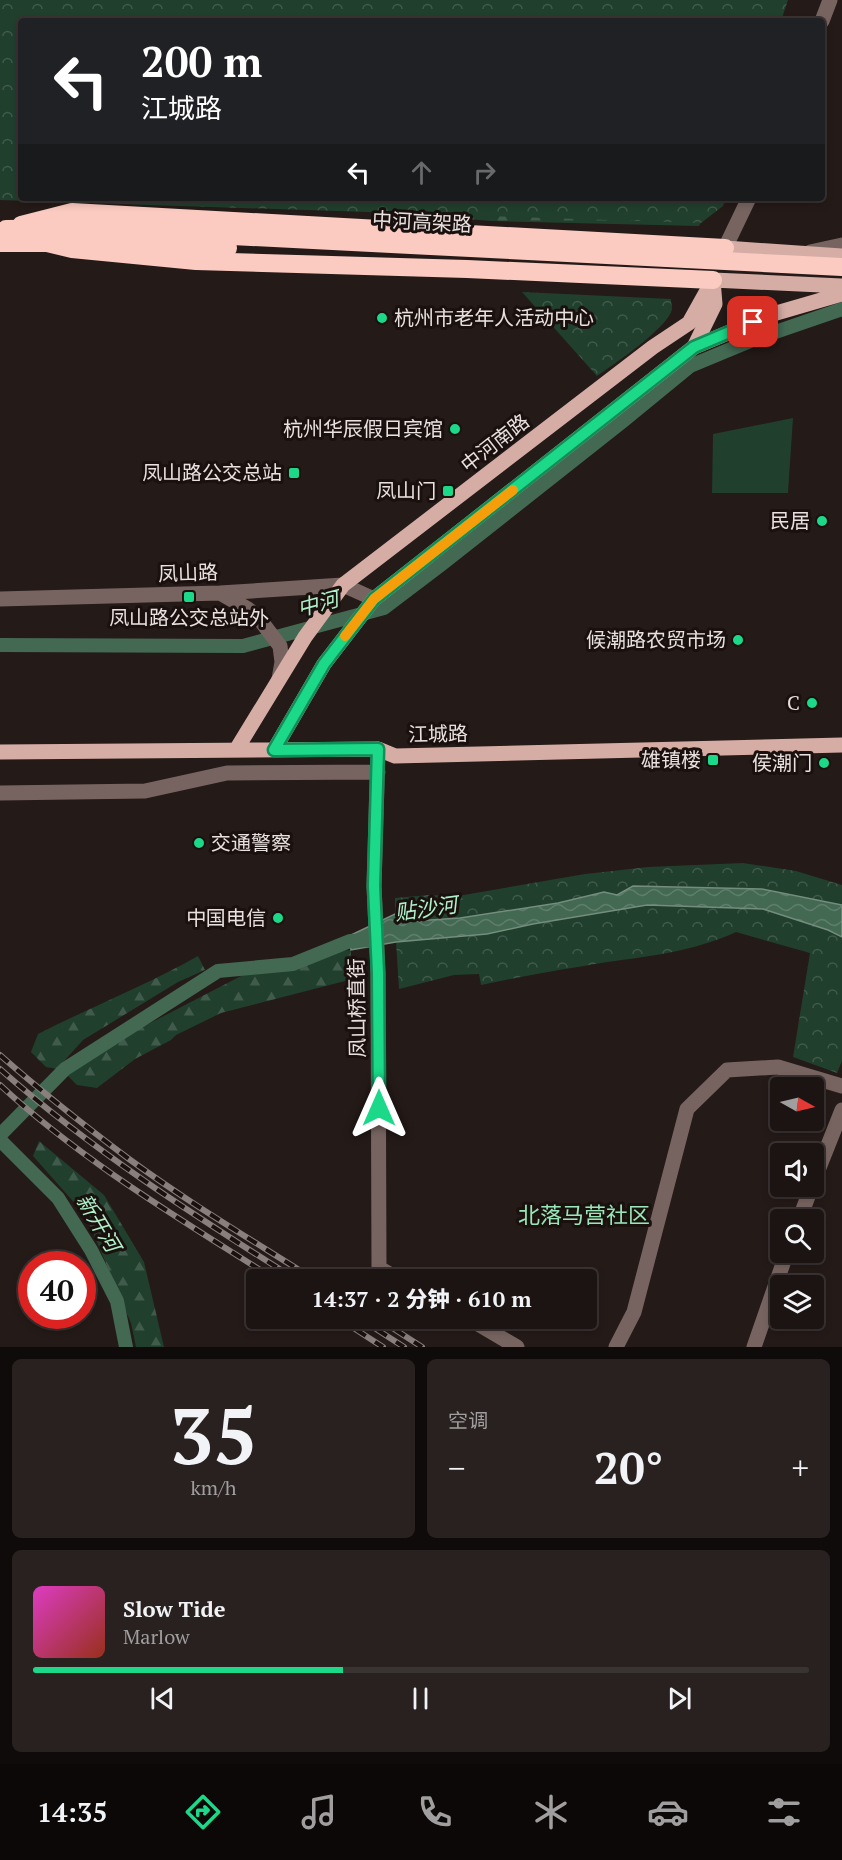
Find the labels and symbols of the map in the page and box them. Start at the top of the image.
street label: 中河高架路 [371,205,473,238]
pin [727,296,778,347]
place label: 杭州市老年人活动中心 [394,304,594,331]
marker: 杭州市老年人活动中心 [375,311,389,325]
street label: 中河南路 [455,407,535,478]
place label: 杭州华辰假日宾馆 [283,415,443,442]
marker: 杭州华辰假日宾馆 [448,422,462,436]
place label: 凤山路公交总站 [142,459,282,486]
marker: 凤山路公交总站 [287,466,301,480]
place label: 凤山门 [376,477,436,504]
marker: 凤山门 [441,484,455,498]
place label: 民居 [770,507,810,534]
marker: 民居 [815,514,829,528]
street label: 凤山路 [158,558,218,587]
water label: 中河 [294,583,346,622]
marker: 凤山路公交总站外 [182,590,196,604]
place label: 凤山路公交总站外 [109,604,269,631]
place label: 候潮路农贸市场 [586,626,726,653]
marker: 候潮路农贸市场 [731,633,745,647]
place label: C [787,689,800,716]
marker: C [805,696,819,710]
street label: 江城路 [408,719,468,748]
place label: 雄镇楼 [641,746,701,773]
place label: 侯潮门 [752,749,812,776]
marker: 雄镇楼 [706,753,720,767]
marker: 侯潮门 [817,756,831,770]
place label: 交通警察 [211,829,291,856]
marker: 交通警察 [192,836,206,850]
water label: 贴沙河 [393,889,463,926]
place label: 中国电信 [186,904,266,931]
marker: 中国电信 [271,911,285,925]
street label: 凤山桥直街 [342,958,371,1058]
position arrow [347,1076,411,1140]
north arrow [770,1077,824,1131]
water label: 新开河 [71,1188,129,1260]
district label: 北落马营社区 [518,1200,650,1229]
speed limit sign: 40 [18,1251,96,1329]

